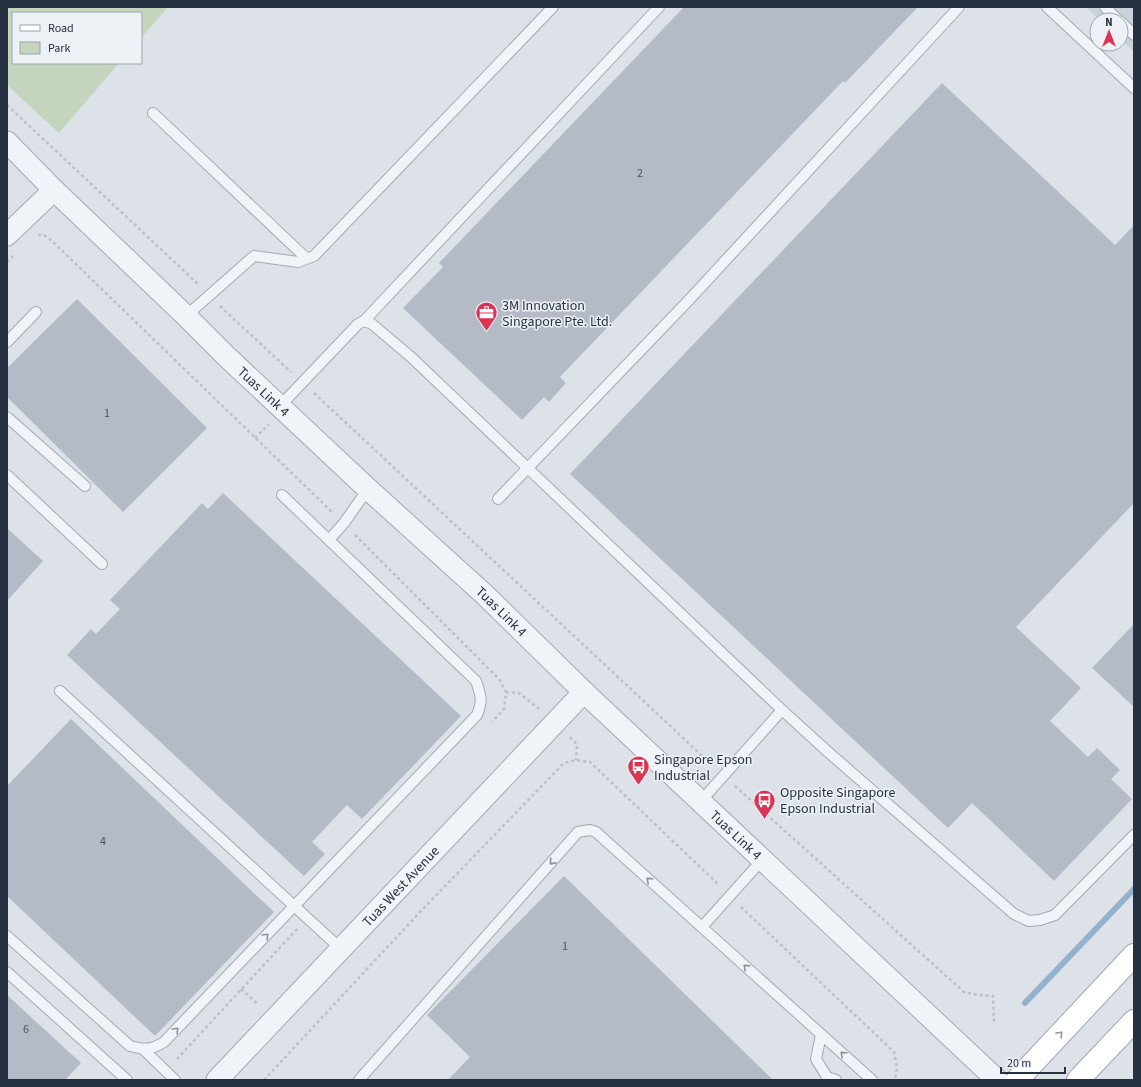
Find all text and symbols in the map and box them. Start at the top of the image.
legend [12,12,142,64]
north arrow [1089,12,1129,52]
text: N [1105,15,1113,30]
text: Road [48,20,74,37]
text: Park [48,40,70,57]
house number: 2 [637,165,643,182]
place label: 3M Innovation Singapore Pte. Ltd. [502,296,612,332]
office icon: 3M Innovation Singapore Pte. Ltd. [474,300,500,333]
street label: Tuas Link 4 [233,363,294,422]
house number: 1 [104,405,110,422]
street label: Tuas Link 4 [471,582,531,642]
place label: Singapore Epson Industrial [654,750,753,786]
bus stop icon: Singapore Epson Industrial [625,754,651,787]
place label: Opposite Singapore Epson Industrial [780,783,896,819]
bus stop icon: Opposite Singapore Epson Industrial [751,787,777,820]
street label: Tuas Link 4 [705,806,766,865]
house number: 4 [100,833,106,850]
street label: Tuas West Avenue [358,842,444,932]
one-way arrow [549,857,556,865]
one-way arrow [647,878,654,885]
one-way arrow [261,933,268,941]
house number: 1 [562,938,568,955]
one-way arrow [743,964,751,972]
house number: 6 [23,1021,29,1038]
one-way arrow [171,1027,179,1035]
one-way arrow [1056,1031,1063,1039]
scale bar [1001,1049,1065,1075]
one-way arrow [840,1051,848,1059]
text: 20 m [1007,1055,1031,1072]

